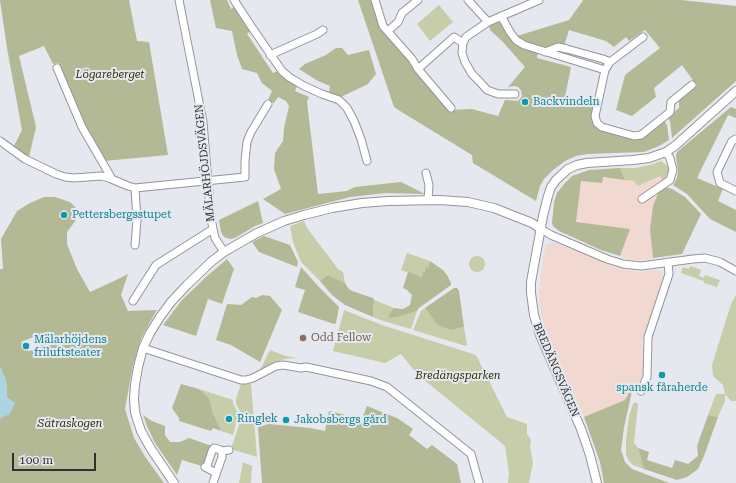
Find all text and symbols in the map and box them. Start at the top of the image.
park label: Lögareberget [76,68,144,82]
place label: Backvindeln [533,95,600,109]
marker: Backvindeln [520,97,530,107]
street label: MÄLARHÖJDSVÄGEN [192,103,218,223]
place label: Pettersbergsstupet [72,208,171,222]
marker: Pettersbergsstupet [59,210,69,220]
street label: BREDÄNGSVÄGEN [530,321,582,419]
place label: Odd Fellow [311,331,371,345]
place label: Mälarhöjdens friluftsteater [34,333,107,359]
marker: Odd Fellow [298,333,308,343]
marker: Mälarhöjdens friluftsteater [21,341,31,351]
park label: Bredängsparken [415,369,501,383]
marker: spansk fåraherde [657,370,667,380]
place label: spansk fåraherde [616,381,708,395]
place label: Ringlek [237,412,278,426]
place label: Jakobsbergs gård [294,413,387,427]
marker: Ringlek [224,414,234,424]
marker: Jakobsbergs gård [281,415,291,425]
park label: Sätraskogen [38,417,102,431]
scale bar [14,445,98,471]
text: 100 m [19,453,53,467]

